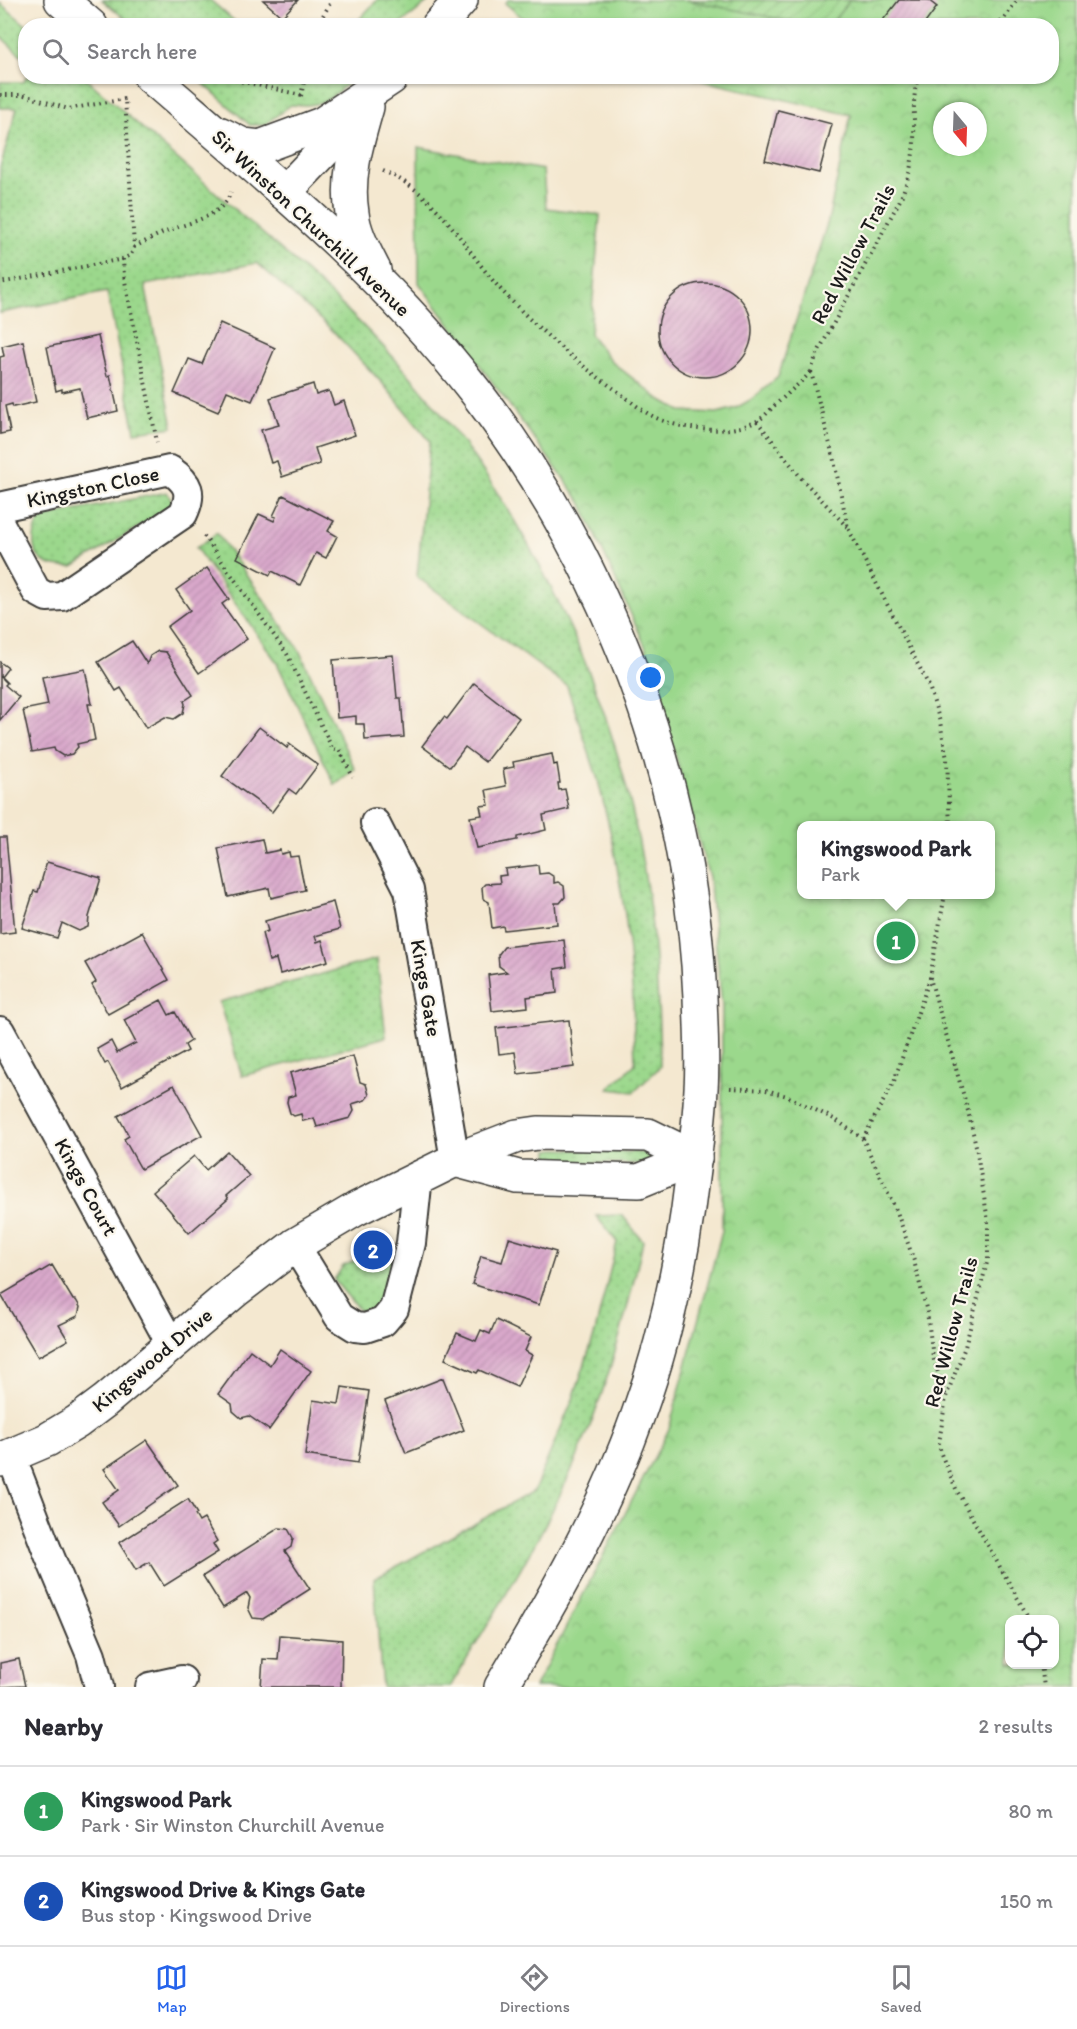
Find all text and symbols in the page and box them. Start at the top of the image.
search box [18,18,1059,84]
icon: search [39,35,72,68]
text: Search here [87,38,197,65]
north arrow [933,102,987,156]
street label: Sir Winston Churchill Avenue [207,124,416,321]
street label: Red Willow Trails [805,179,900,328]
street label: Kingston Close [24,460,161,513]
your location [636,663,665,692]
popup [797,821,995,899]
text: Kingswood Park [821,835,971,862]
text: Park [821,862,860,886]
pin: 1 [876,918,916,964]
street label: Kings Gate [406,937,447,1039]
street label: Kings Court [49,1134,124,1240]
pin: 2 [354,1228,392,1272]
street label: Red Willow Trails [918,1254,983,1410]
street label: Kingswood Drive [86,1302,217,1417]
map controls [1005,1615,1059,1669]
button: locate [1005,1615,1059,1669]
text: Nearby [24,1710,103,1742]
text: 2 results [979,1714,1053,1738]
text: Kingswood Park [81,1786,232,1813]
text: 1 [39,1799,48,1823]
text: 80 m [1008,1799,1053,1823]
text: Park · Sir Winston Churchill Avenue [81,1813,384,1837]
text: Kingswood Drive & Kings Gate [81,1876,365,1903]
text: 2 [38,1889,49,1913]
text: 150 m [1000,1889,1053,1913]
text: Bus stop · Kingswood Drive [81,1903,312,1927]
tab: Map [155,1961,188,2016]
tab: Directions [499,1961,570,2016]
tab: Saved [881,1961,922,2016]

